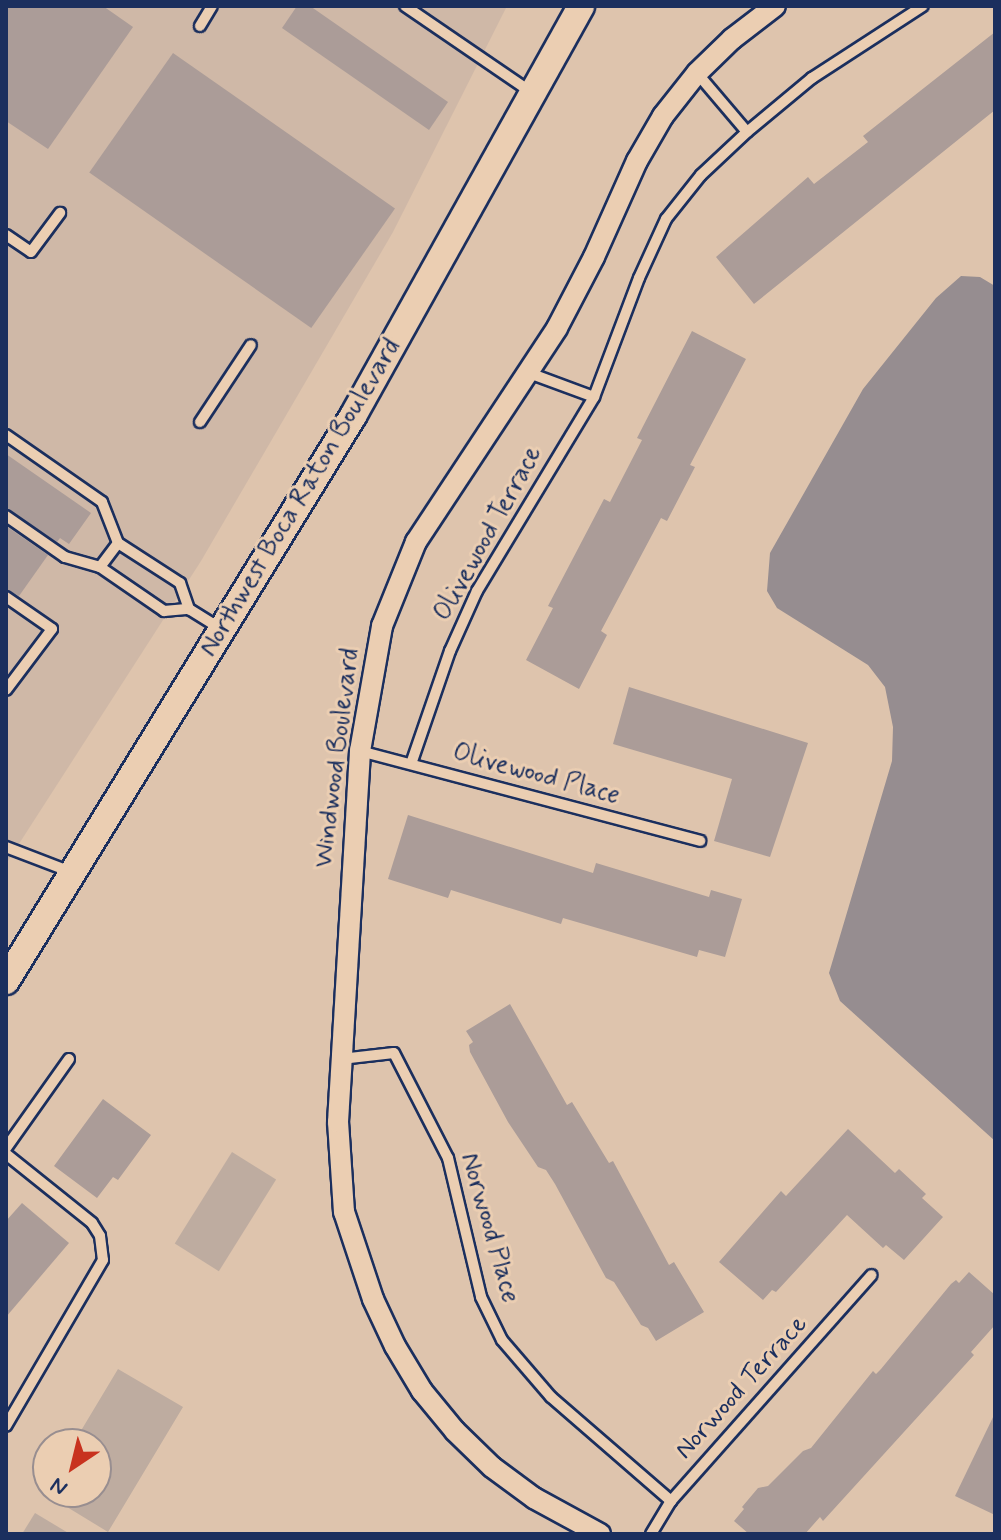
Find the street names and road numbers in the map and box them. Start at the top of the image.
street label: Northwest Boca Raton Boulevard [197,339,405,657]
street label: Olivewood Terrace [428,441,550,627]
street label: Windwood Boulevard [309,647,367,869]
street label: Olivewood Place [449,738,623,812]
street label: Norwood Place [453,1149,525,1307]
street label: Norwood Terrace [671,1311,813,1465]

